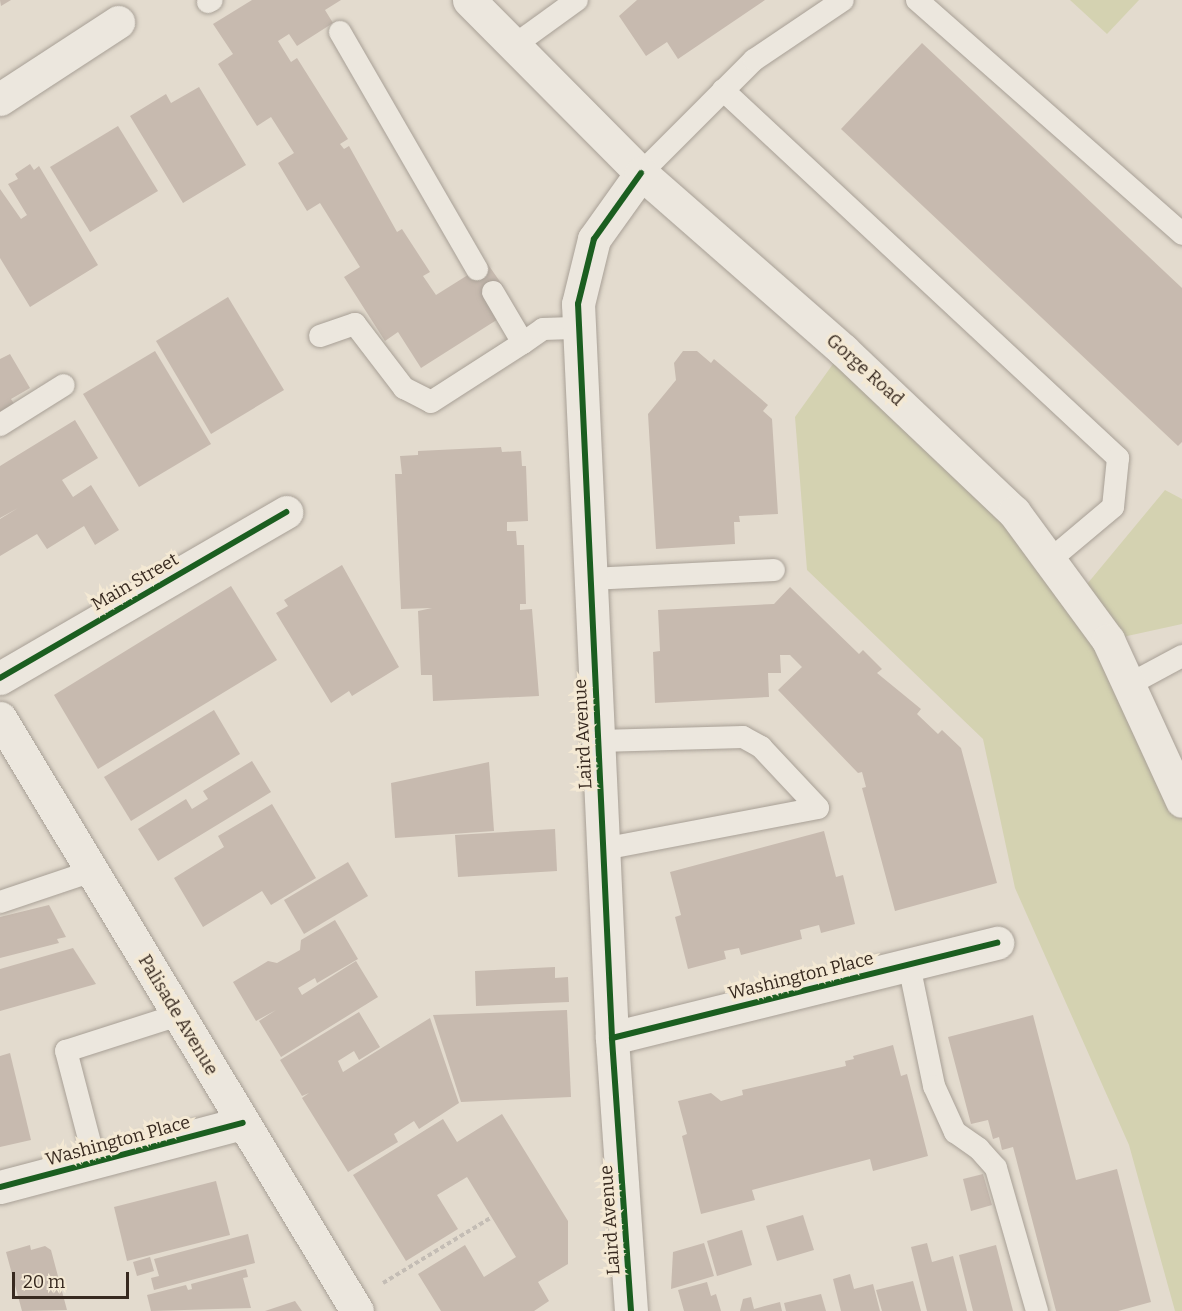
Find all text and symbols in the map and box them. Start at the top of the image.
street label: Gorge Road [822,330,908,410]
street label: Main Street [88,548,182,616]
street label: Laird Avenue [569,679,597,789]
street label: Washington Place [726,948,876,1004]
street label: Palisade Avenue [134,951,222,1079]
street label: Washington Place [43,1111,193,1171]
street label: Laird Avenue [595,1164,625,1276]
scale bar [15,1260,132,1298]
text: 20 m [23,1271,65,1293]

